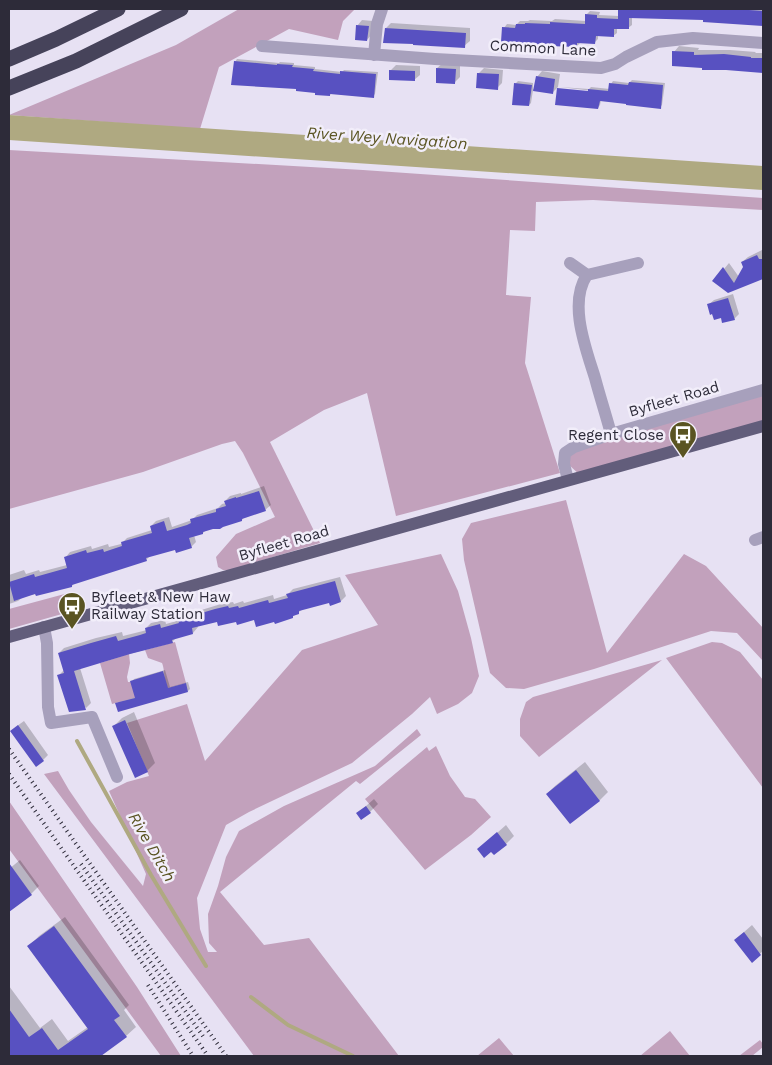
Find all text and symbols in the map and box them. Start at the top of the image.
street label: Common Lane [489,36,597,60]
water label: River Wey Navigation [306,123,468,153]
street label: Byfleet Road [627,378,721,420]
bus stop icon: Regent Close [668,420,698,459]
place label: Regent Close [568,426,664,444]
street label: Byfleet Road [237,522,331,564]
place label: Byfleet & New Haw Railway Station [91,588,231,623]
bus stop icon: Byfleet & New Haw Railway Station [57,591,87,630]
water label: Rive Ditch [125,809,179,885]

